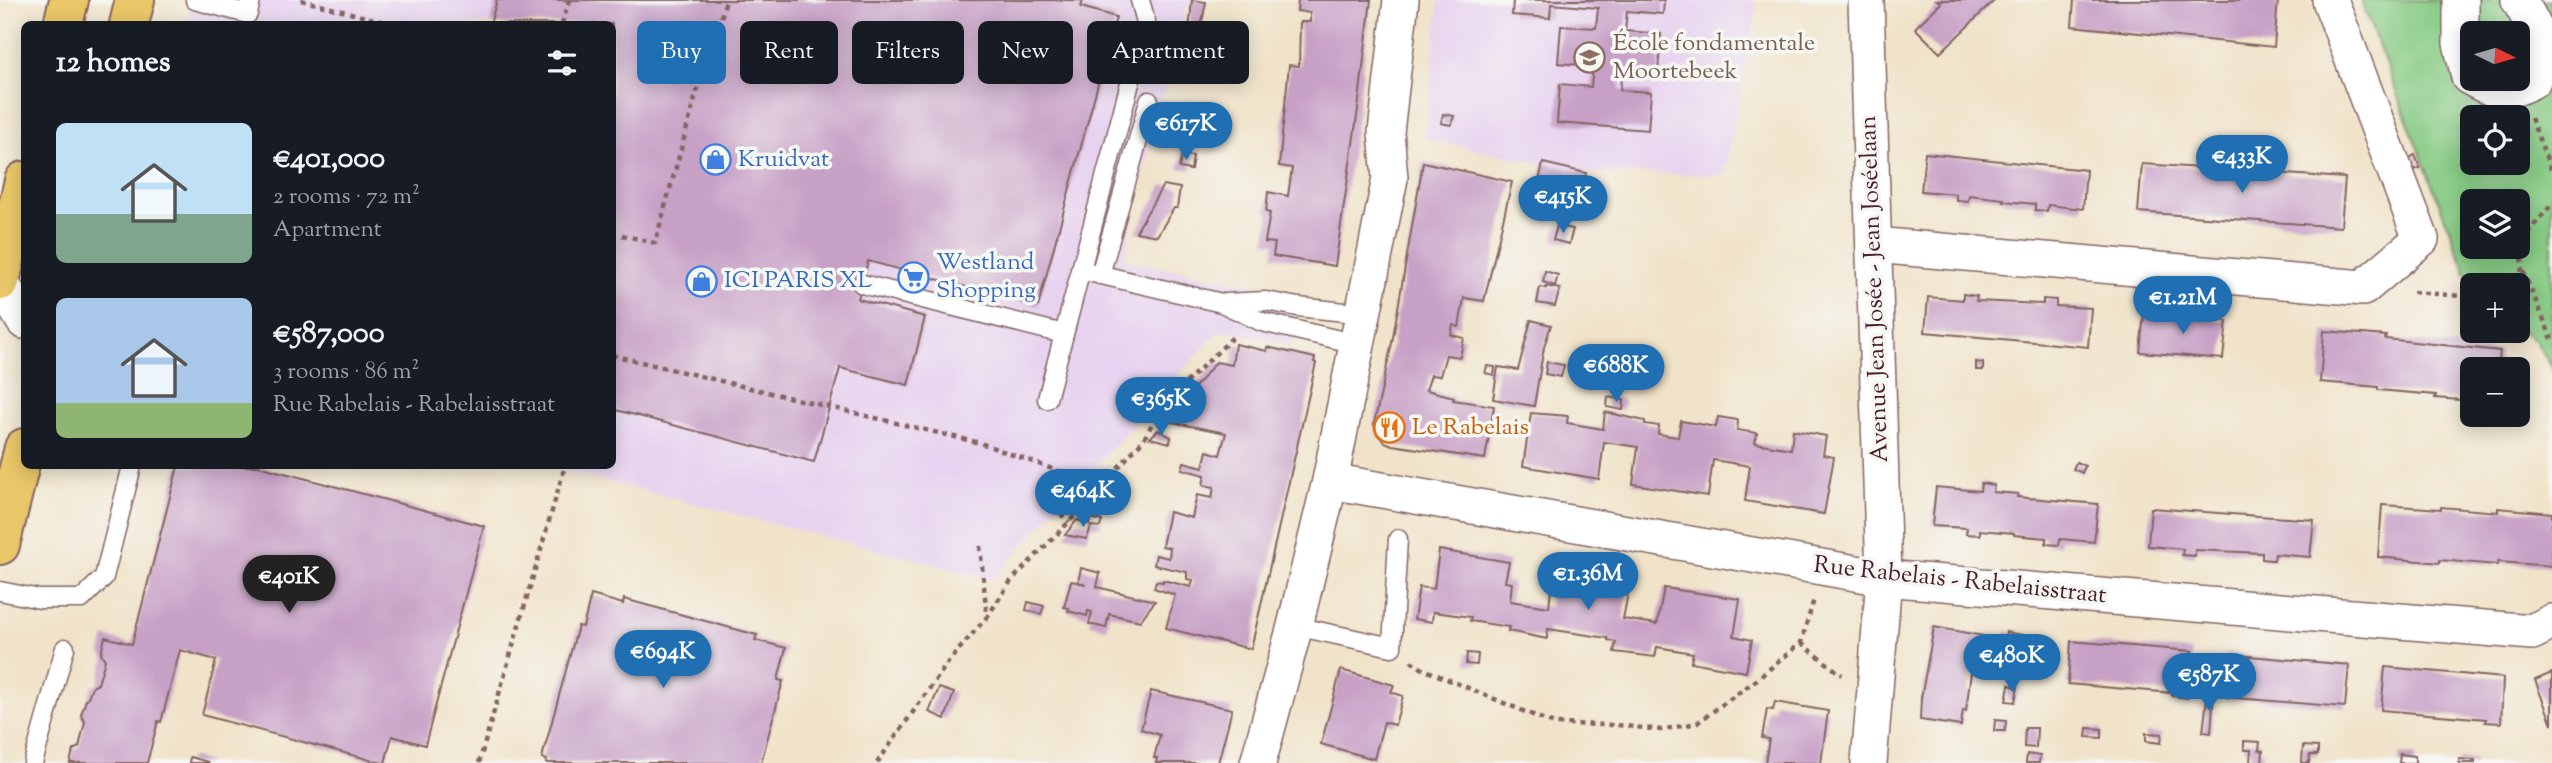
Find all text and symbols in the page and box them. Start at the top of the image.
chip: Buy [637,21,726,84]
chip: Rent [740,21,838,84]
chip: Filters [852,21,964,84]
chip: New [978,21,1073,84]
chip: Apartment [1087,21,1249,84]
north arrow [2460,21,2530,91]
map controls [2460,21,2530,427]
place label: École fondamentale Moortebeek [1613,27,1815,89]
school or university icon: École fondamentale Moortebeek [1573,41,1607,75]
text: 12 homes [56,42,171,85]
icon: filters [543,44,581,82]
pin: €617K [1137,102,1235,162]
button: locate [2460,105,2530,175]
text: €617K [1155,108,1217,141]
street label: Avenue Jean Josée - Jean Joséelaan [1852,115,1898,463]
pin: €433K [2193,136,2291,195]
text: €401,000 [273,138,385,181]
text: €433K [2212,141,2272,174]
shop icon: Kruidvat [698,143,732,177]
place label: Kruidvat [738,143,829,177]
icon: home [112,151,196,235]
pin: €415K [1514,176,1612,235]
text: 2 rooms · 72 m² [273,181,420,214]
text: €415K [1534,181,1592,214]
button: layers [2460,189,2530,259]
text: Apartment [273,214,382,247]
place label: Westland Shopping [936,246,1036,308]
supermarket icon: Westland Shopping [896,260,930,294]
shop icon: ICI PARIS XL [684,264,718,298]
place label: ICI PARIS XL [724,264,872,298]
button: + [2460,273,2530,343]
pin: €1.21M [2126,276,2240,336]
text: €1.21M [2149,282,2217,315]
text: €587,000 [273,313,385,356]
icon: home [112,326,196,410]
pin: €688K [1567,344,1665,404]
text: €688K [1583,350,1649,383]
text: 3 rooms · 86 m² [273,356,419,389]
button: − [2460,357,2530,427]
pin: €365K [1112,378,1210,437]
text: €365K [1131,383,1191,416]
text: Rue Rabelais - Rabelaisstraat [273,389,555,422]
restaurant icon: Le Rabelais [1372,411,1406,445]
place label: Le Rabelais [1412,411,1529,445]
pin: €464K [1034,470,1132,529]
text: €464K [1051,475,1115,508]
street label: Rue Rabelais - Rabelaisstraat [1812,549,2108,613]
pin: €1.36M [1531,552,1645,612]
pin: €401K [240,556,338,615]
text: €1.36M [1553,558,1623,591]
text: €401K [258,561,320,594]
pin: €694K [614,630,712,690]
pin: €480K [1963,634,2061,694]
text: €694K [631,636,695,669]
text: €480K [1979,640,2045,673]
pin: €587K [2160,654,2258,713]
text: €587K [2178,659,2240,692]

